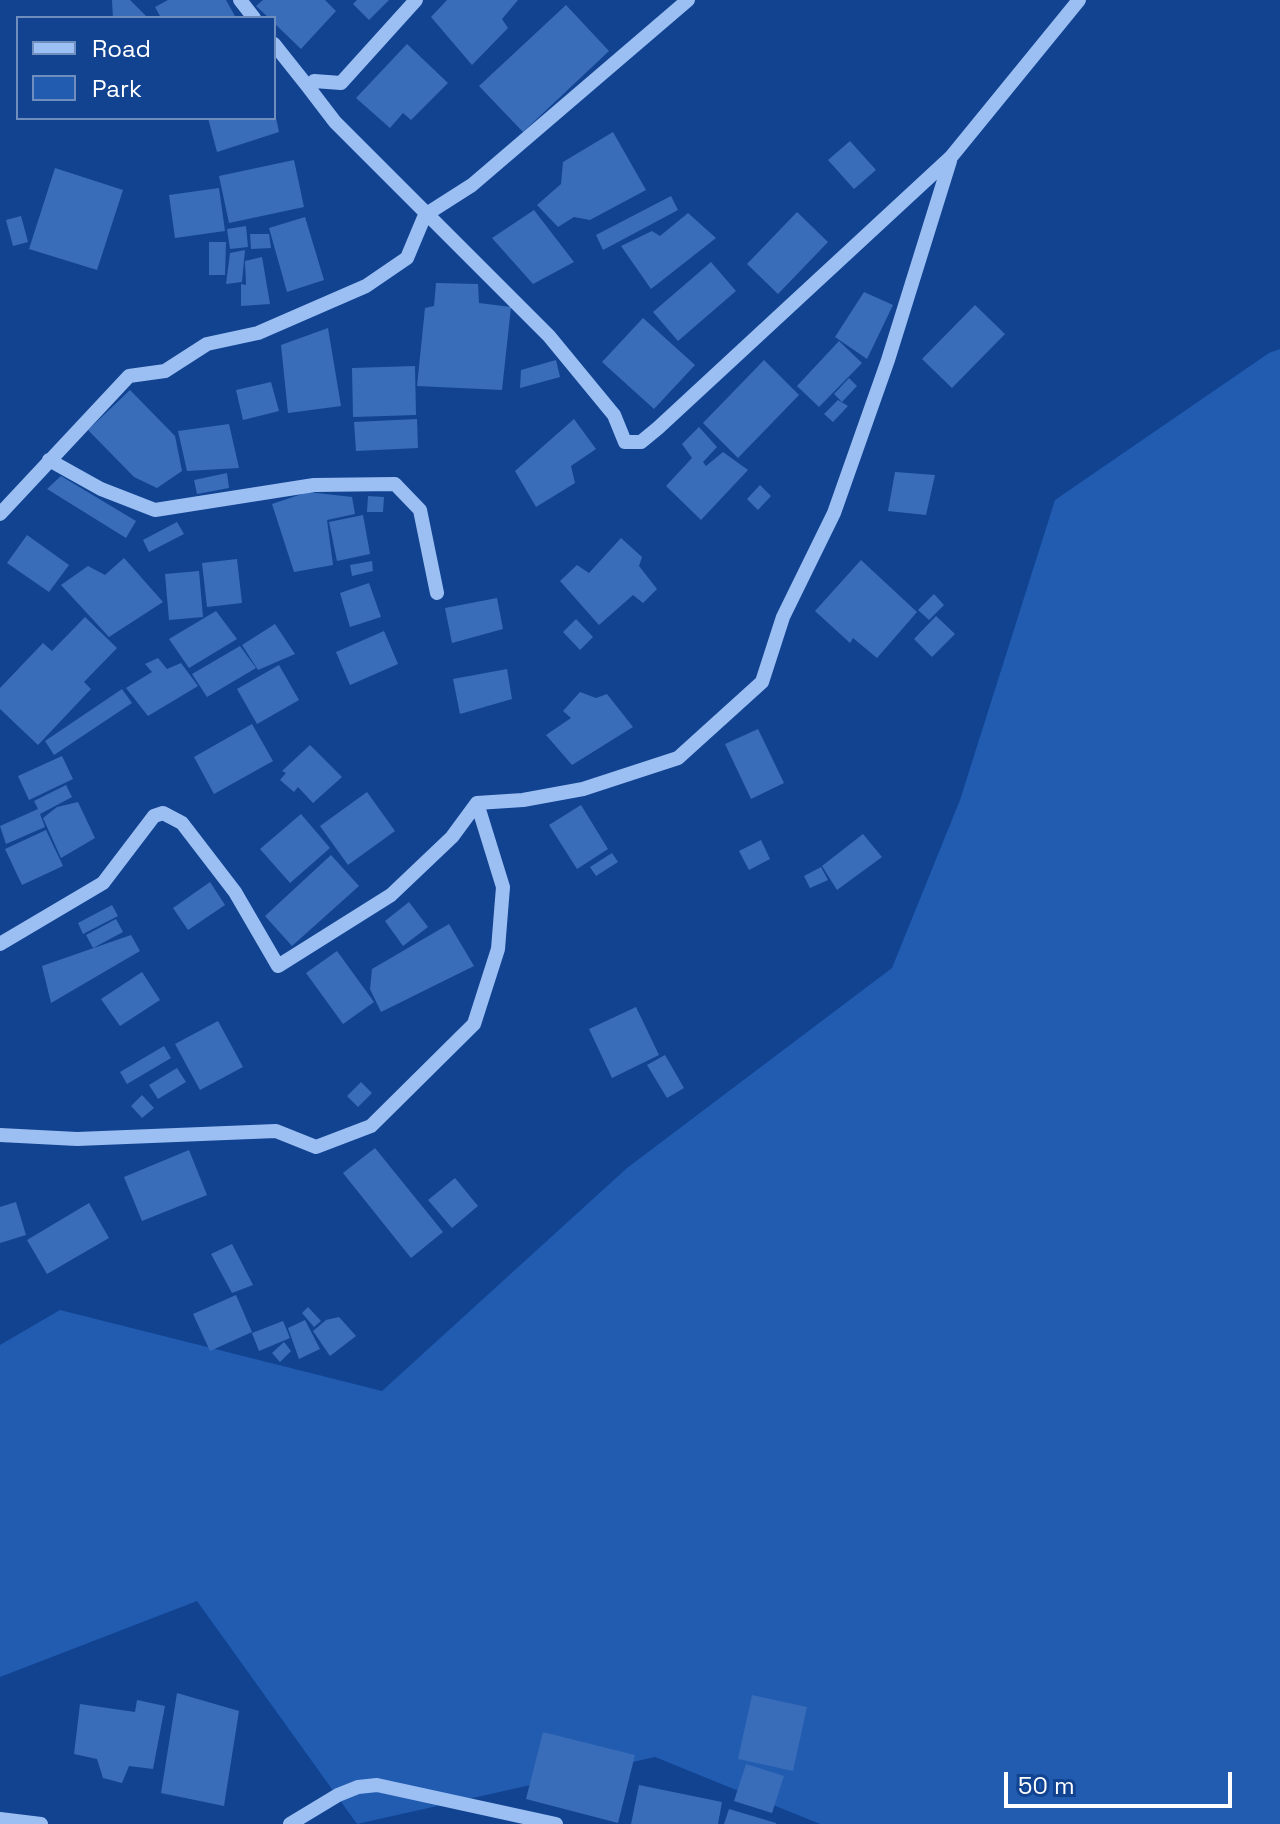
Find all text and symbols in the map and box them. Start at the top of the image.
legend [16,16,276,120]
text: Road [92,33,151,64]
text: Park [92,73,142,104]
scale bar [1008,1756,1236,1806]
text: 50 m [1018,1770,1075,1801]

